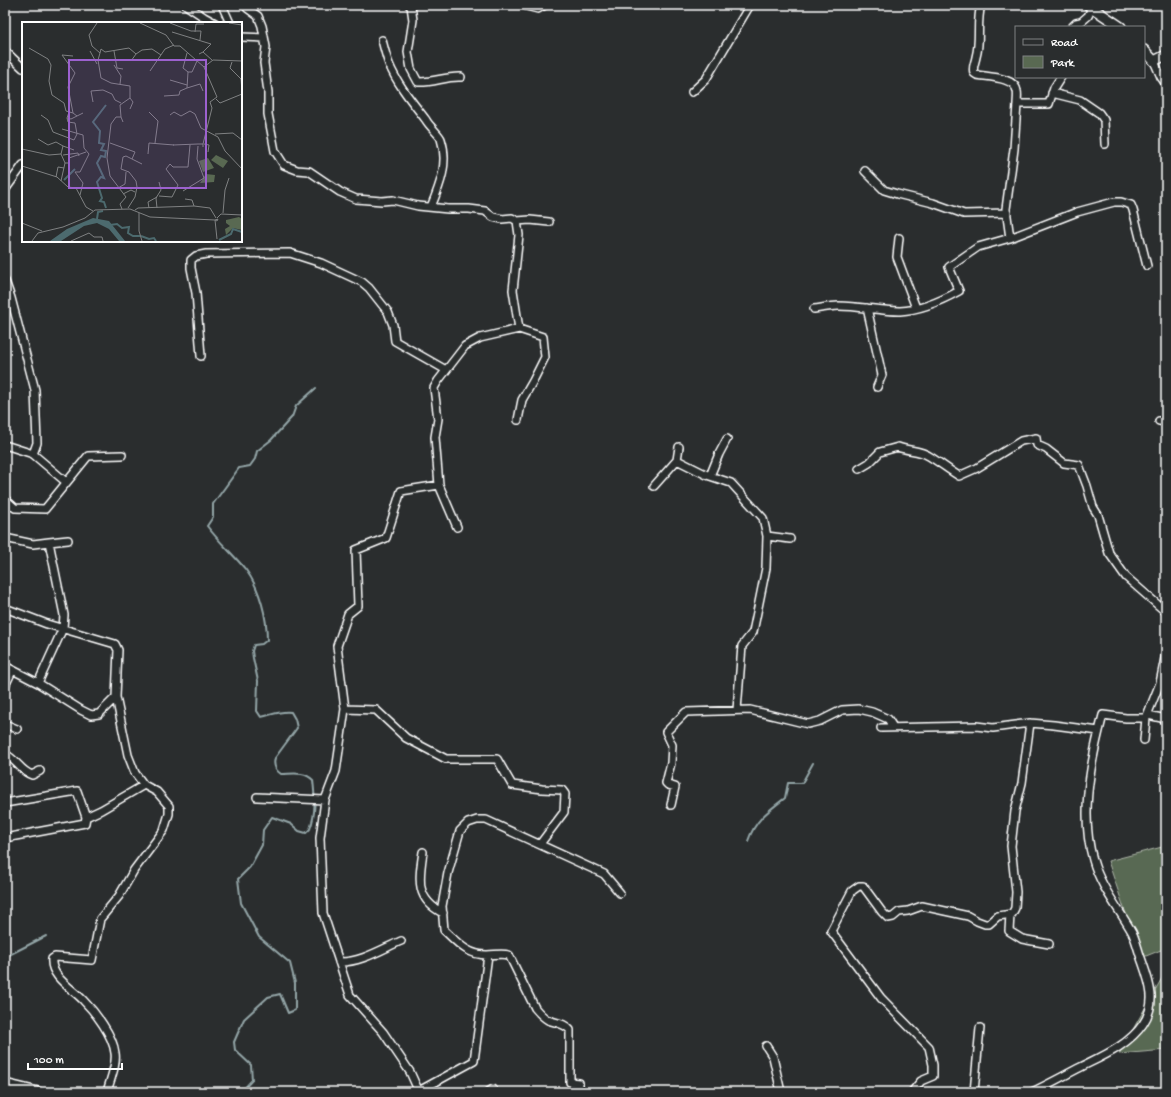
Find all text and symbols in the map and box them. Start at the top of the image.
inset map [22,22,242,242]
legend [1015,26,1145,78]
text: Road [1051,37,1078,51]
text: Park [1050,57,1076,71]
scale bar [28,1045,122,1071]
text: 100 m [33,1054,64,1068]

